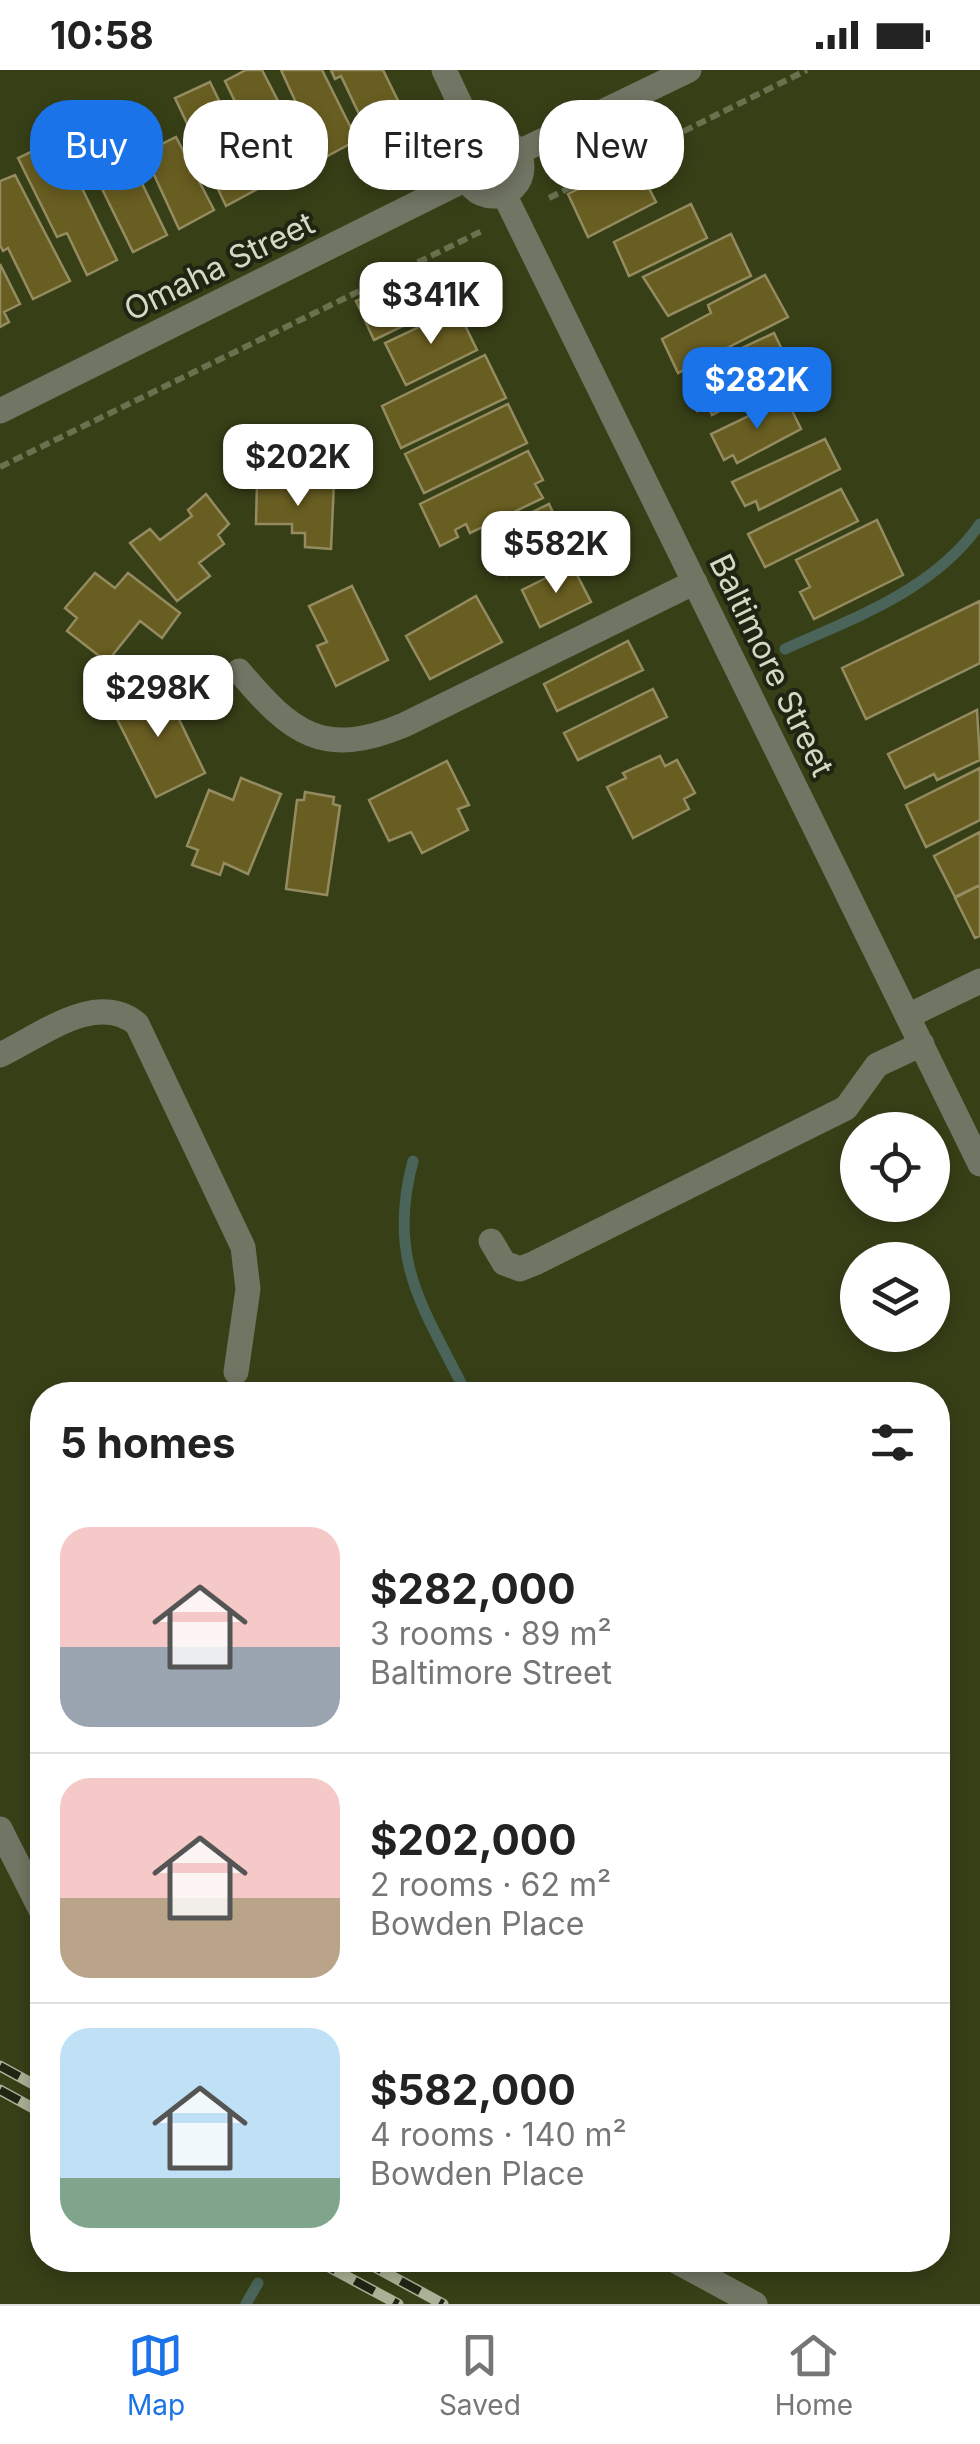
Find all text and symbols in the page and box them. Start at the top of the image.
text: 10:58 [50,12,154,58]
chip: Buy [30,100,163,190]
chip: Rent [183,100,328,190]
chip: Filters [348,100,519,190]
chip: New [539,100,684,190]
street label: Omaha Street [118,203,320,329]
pin: $341K [361,262,501,347]
text: $341K [382,275,480,314]
pin: $282K [687,347,827,432]
text: $282K [704,360,810,399]
pin: $202K [228,424,368,509]
text: $202K [245,437,351,476]
pin: $582K [486,511,626,596]
text: $582K [503,524,609,563]
street label: Baltimore Street [701,548,843,782]
pin: $298K [88,655,228,740]
text: $298K [105,668,211,707]
map controls [840,1112,950,1352]
button: locate [840,1112,950,1222]
button: layers [840,1242,950,1352]
icon: filters [865,1415,920,1470]
text: 5 homes [60,1417,236,1468]
text: $282,000 [370,1563,576,1614]
icon: home [140,1567,260,1687]
text: 3 rooms · 89 m² [370,1614,612,1653]
text: Baltimore Street [370,1653,612,1692]
text: $202,000 [370,1814,577,1865]
icon: home [140,1818,260,1938]
text: 2 rooms · 62 m² [370,1865,611,1904]
text: Bowden Place [370,1904,584,1943]
text: $582,000 [370,2064,576,2115]
icon: home [140,2068,260,2188]
text: 4 rooms · 140 m² [370,2115,627,2154]
text: Bowden Place [370,2154,584,2193]
tab: Map [127,2328,185,2422]
tab: Saved [439,2328,521,2422]
tab: Home [775,2328,853,2422]

